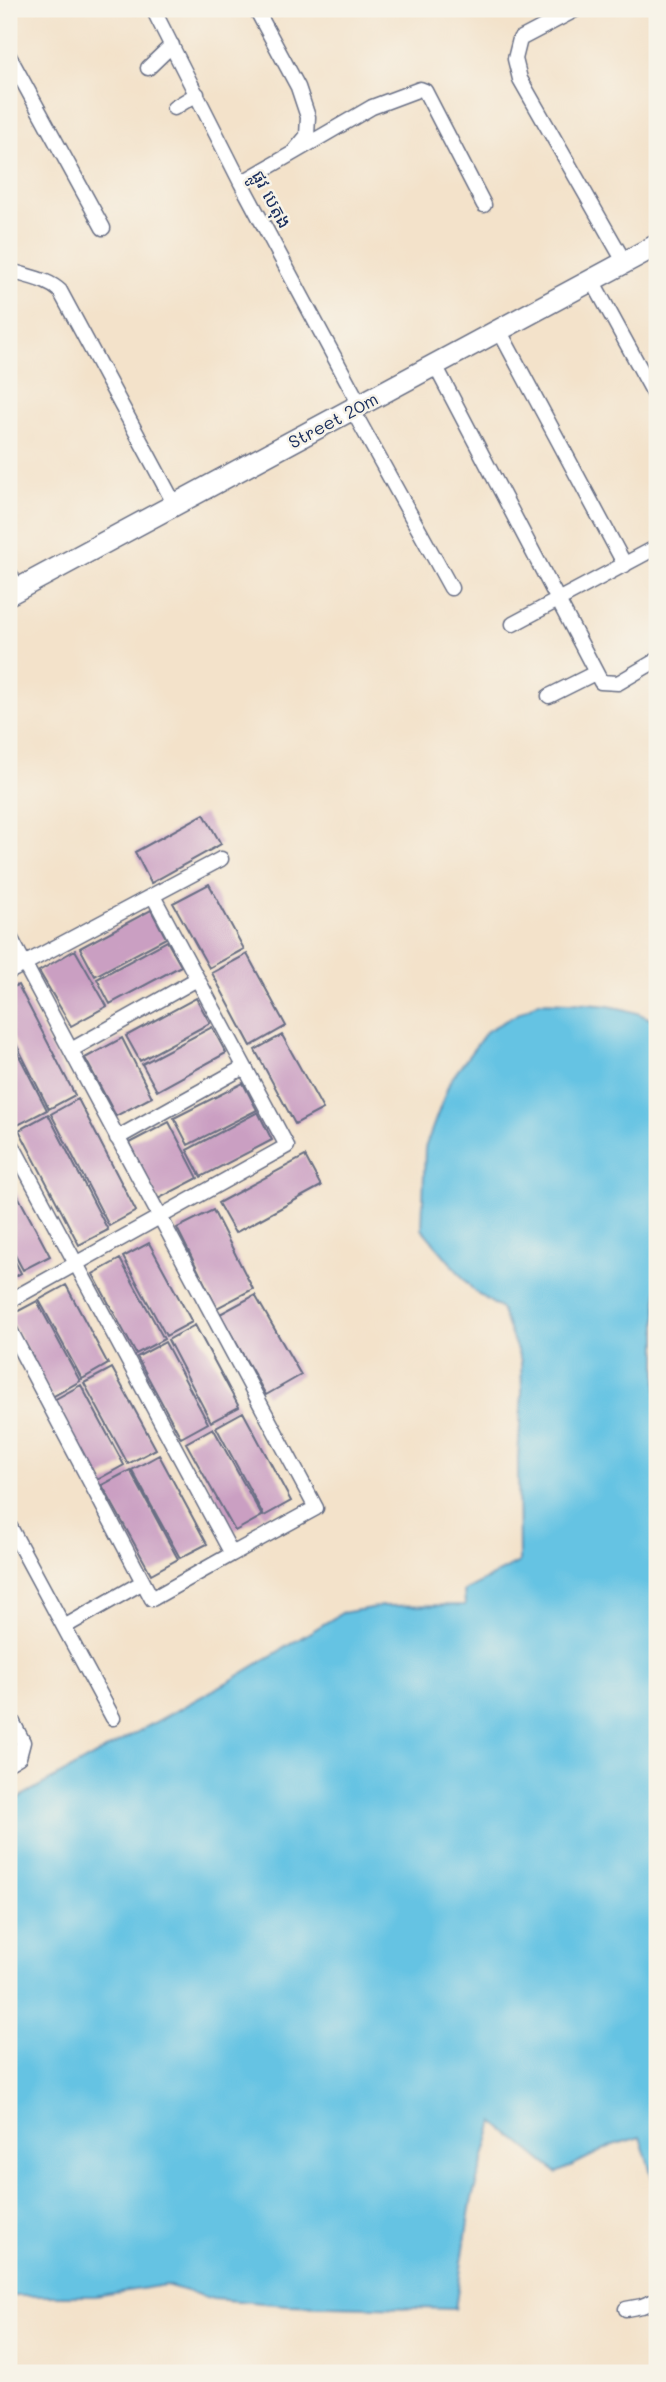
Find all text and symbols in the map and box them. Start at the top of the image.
street label: ផ្លូវ បេតុង [242,166,297,235]
street label: Street 20m [284,386,382,454]

